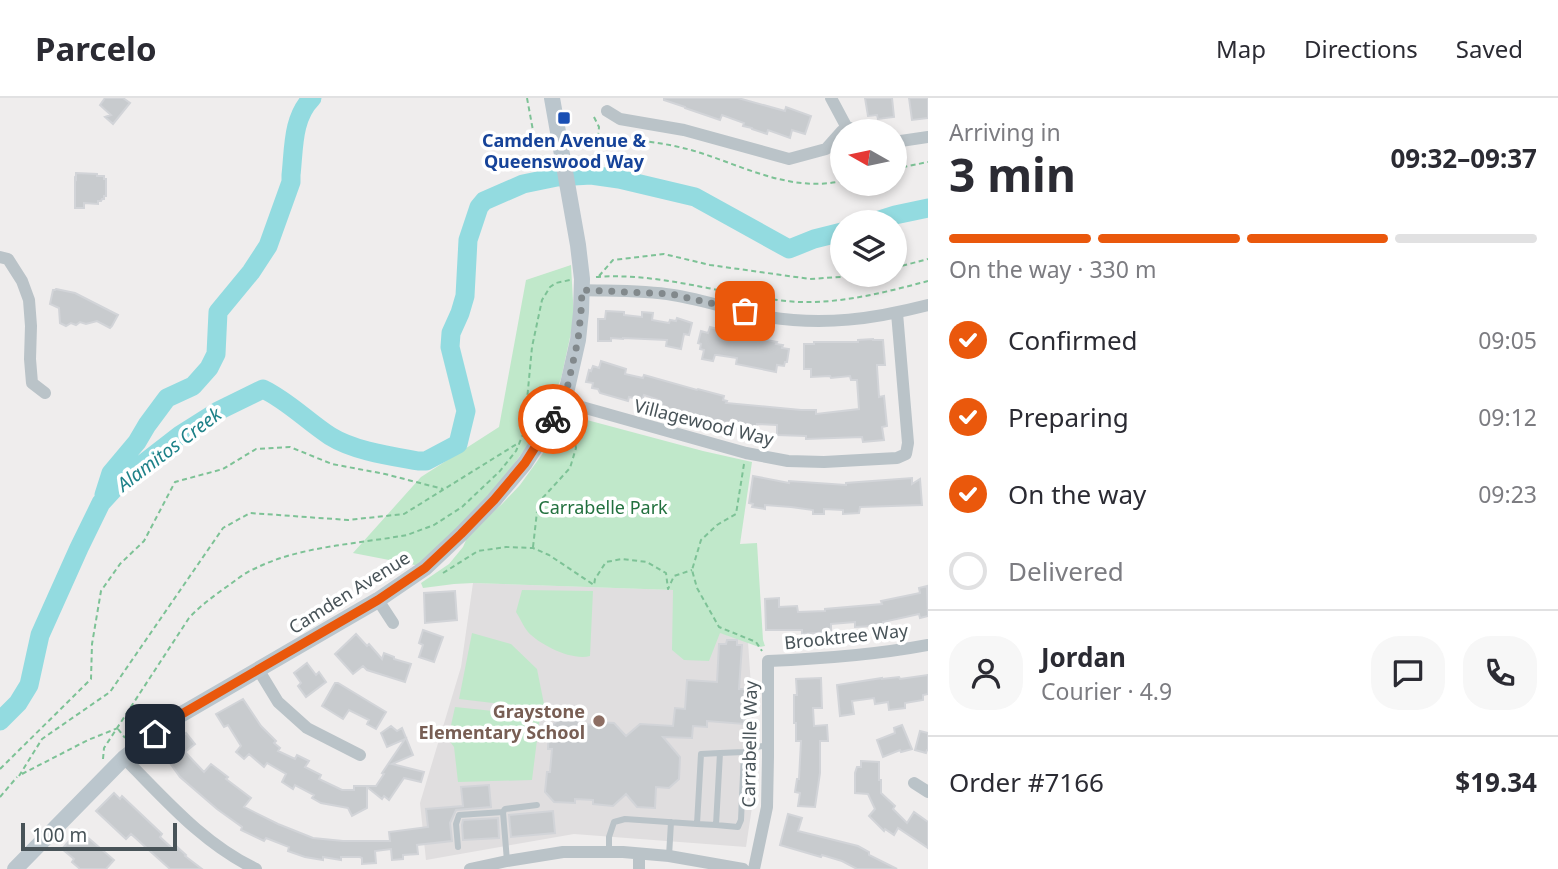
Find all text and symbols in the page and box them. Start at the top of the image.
text: Parcelo [35,26,157,71]
text: Map [1216,32,1266,65]
text: Directions [1304,32,1418,65]
text: Saved [1456,32,1523,65]
marker: Camden Avenue & Queenswood Way [556,110,572,126]
text: Arriving in [949,116,1061,148]
north arrow [830,119,906,196]
map controls [830,119,907,287]
place label: Camden Avenue & Queenswood Way [482,128,647,173]
text: 09:32–09:37 [1390,140,1537,176]
text: 3 min [949,143,1076,205]
button: layers [830,210,907,287]
text: On the way · 330 m [949,253,1156,285]
pin [715,281,775,341]
icon: bag [726,292,764,330]
icon: check [949,321,987,359]
text: Confirmed [1008,322,1138,358]
text: 09:05 [1478,324,1537,356]
courier [518,384,588,454]
street label: Villagewood Way [632,393,777,451]
icon: check [949,398,987,436]
text: Preparing [1008,399,1129,435]
icon: bike [534,400,572,438]
water label: Alamitos Creek [110,401,227,498]
text: 09:12 [1478,401,1537,433]
icon: check [949,475,987,513]
text: On the way [1008,476,1146,512]
text: 09:23 [1478,478,1537,510]
park label: Carrabelle Park [538,495,668,519]
street label: Camden Avenue [284,545,414,639]
text: Delivered [1008,553,1124,589]
street label: Brooktree Way [783,617,910,654]
button: person [949,636,1023,710]
button: chat [1371,636,1445,710]
button: phone [1463,636,1537,710]
text: Jordan [1041,639,1126,675]
text: Courier · 4.9 [1041,675,1172,707]
street label: Carrabelle Way [736,679,762,808]
place label: Graystone Elementary School [418,699,585,744]
pin [125,704,185,764]
marker: Graystone Elementary School [591,713,607,729]
icon: home [136,715,174,753]
text: Order #7166 [949,764,1104,800]
text: $19.34 [1455,764,1537,800]
scale bar [21,820,177,852]
text: 100 m [32,822,87,848]

